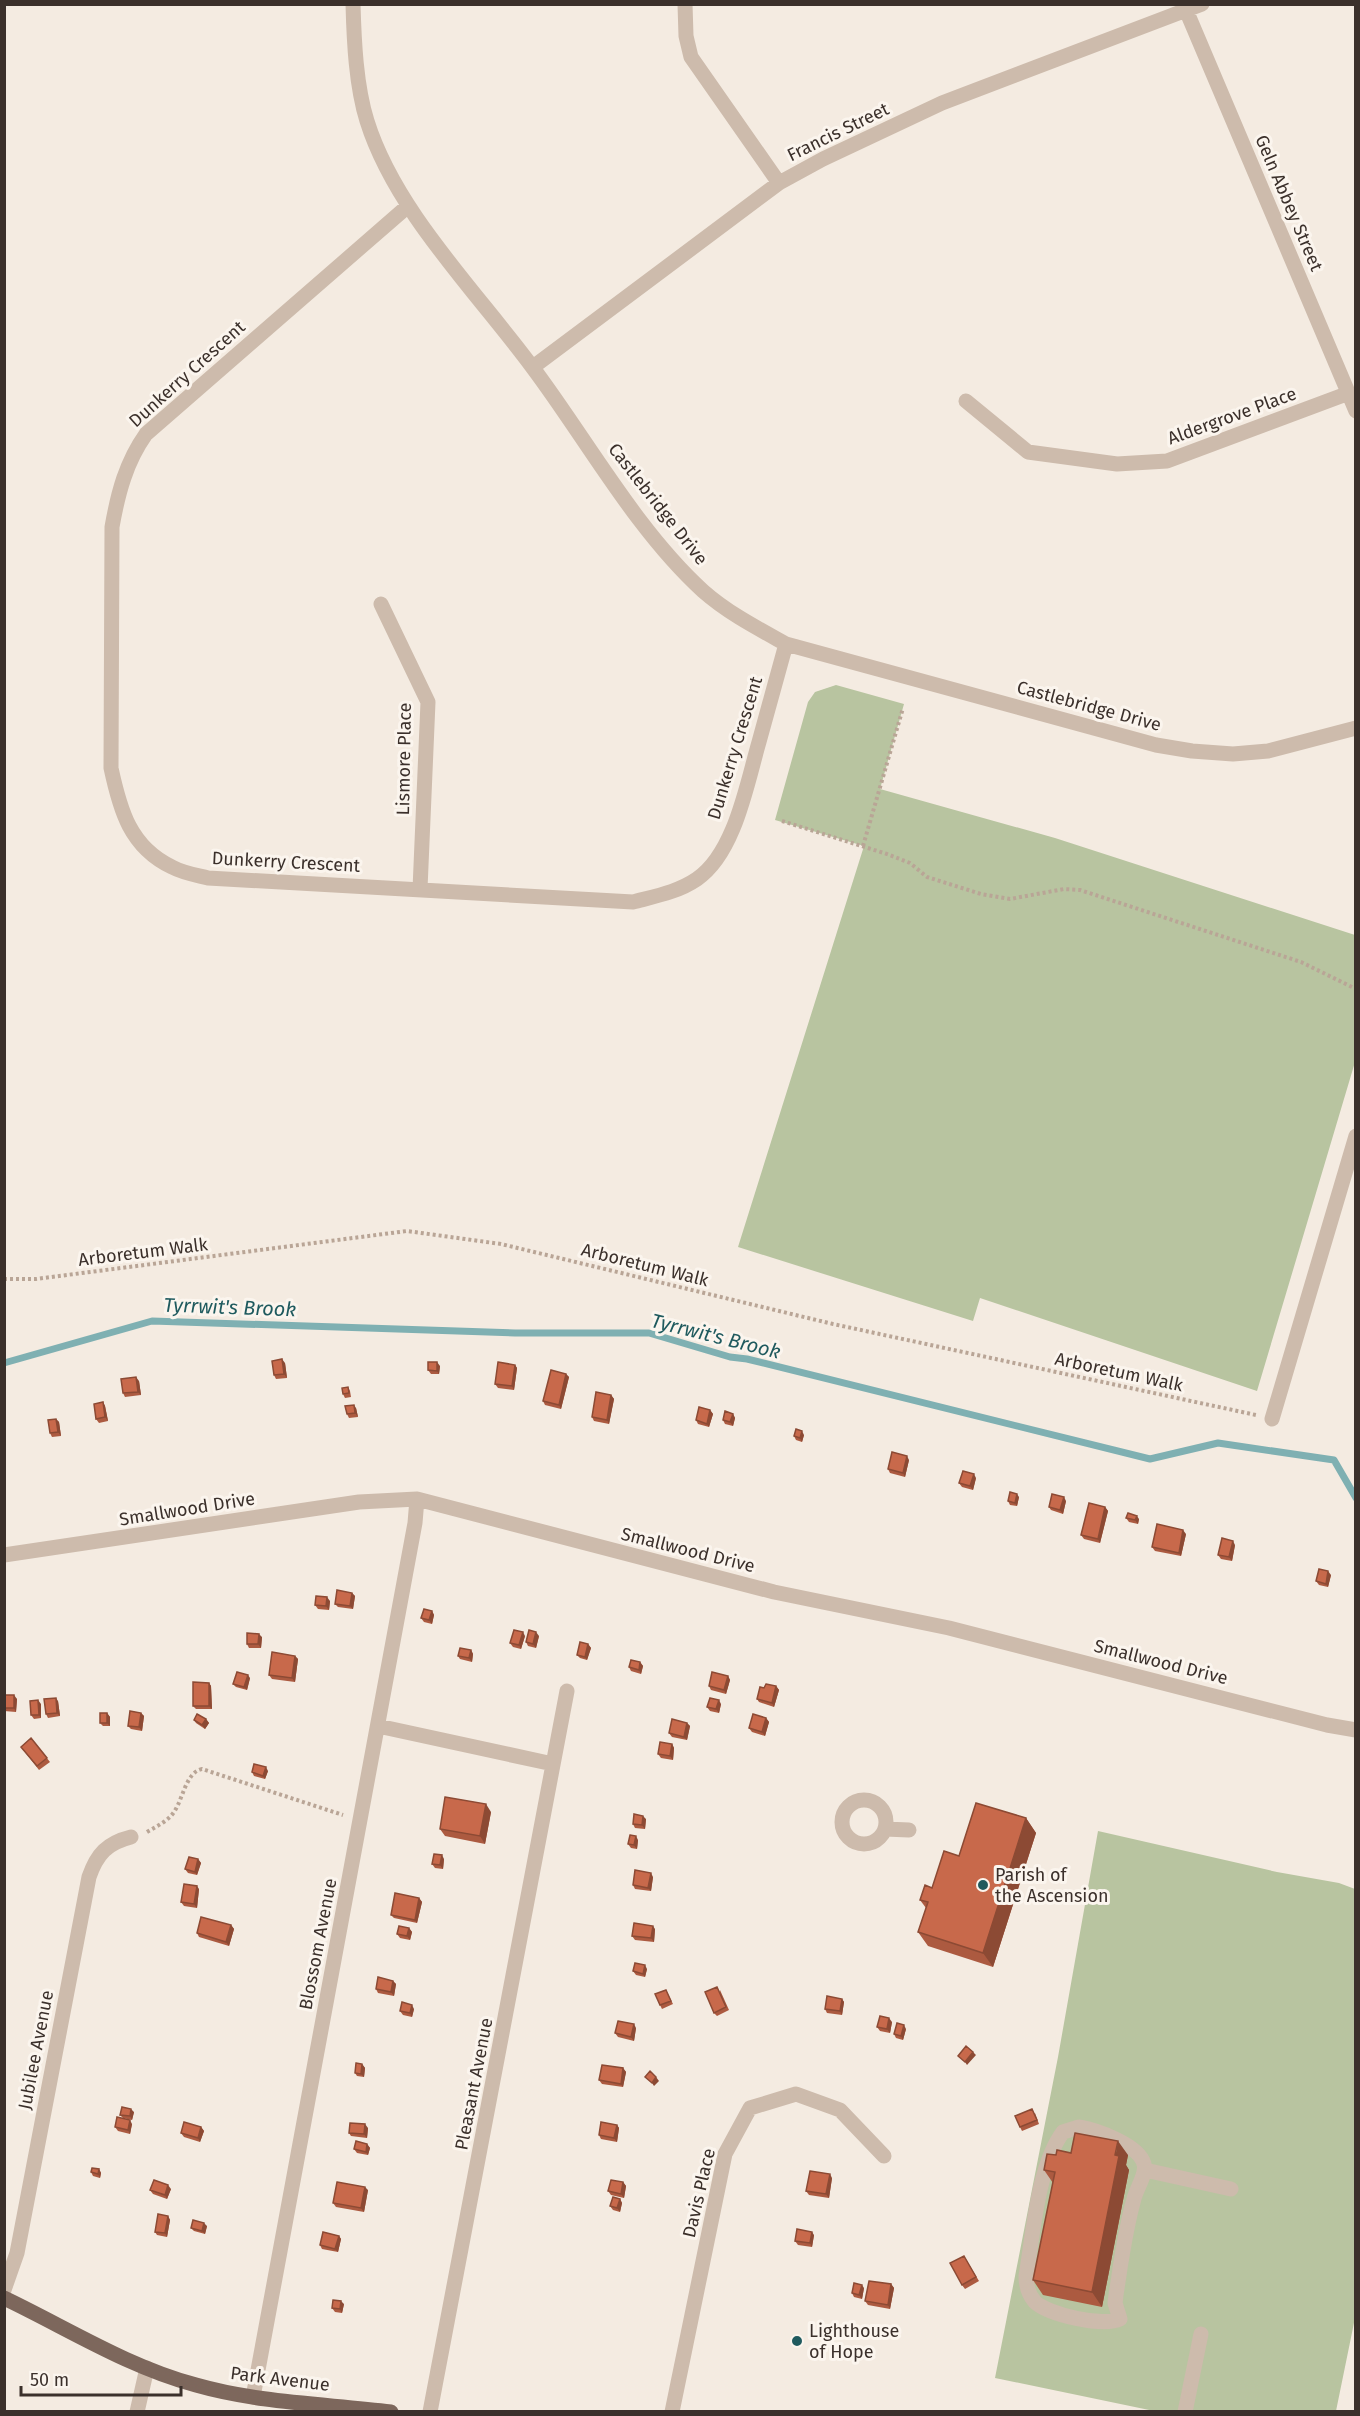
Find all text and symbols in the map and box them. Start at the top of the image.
street label: Francis Street [783,98,893,166]
street label: Geln Abbey Street [1250,132,1328,275]
street label: Dunkerry Crescent [124,316,250,432]
street label: Aldergrove Place [1165,382,1299,450]
street label: Castlebridge Drive [604,439,712,569]
street label: Dunkerry Crescent [703,673,767,822]
street label: Castlebridge Drive [1014,676,1164,736]
street label: Lismore Place [392,702,416,816]
street label: Dunkerry Crescent [211,847,361,877]
street label: Arboretum Walk [77,1233,210,1271]
street label: Arboretum Walk [579,1239,712,1292]
water label: Tyrrwit's Brook [163,1293,297,1321]
water label: Tyrrwit's Brook [649,1308,783,1364]
street label: Arboretum Walk [1053,1348,1186,1396]
street label: Smallwood Drive [118,1487,256,1531]
street label: Smallwood Drive [619,1523,757,1577]
street label: Smallwood Drive [1092,1635,1230,1689]
place label: Parish of the Ascension [995,1864,1109,1907]
street label: Blossom Avenue [294,1876,342,2012]
marker: Parish of the Ascension [976,1878,990,1892]
street label: Jubilee Avenue [14,1988,58,2112]
street label: Pleasant Avenue [450,2016,498,2152]
street label: Davis Place [678,2146,720,2240]
place label: Lighthouse of Hope [809,2320,899,2363]
marker: Lighthouse of Hope [790,2334,804,2348]
scale bar [21,2359,182,2397]
street label: Park Avenue [229,2362,331,2396]
text: 50 m [30,2369,69,2391]

